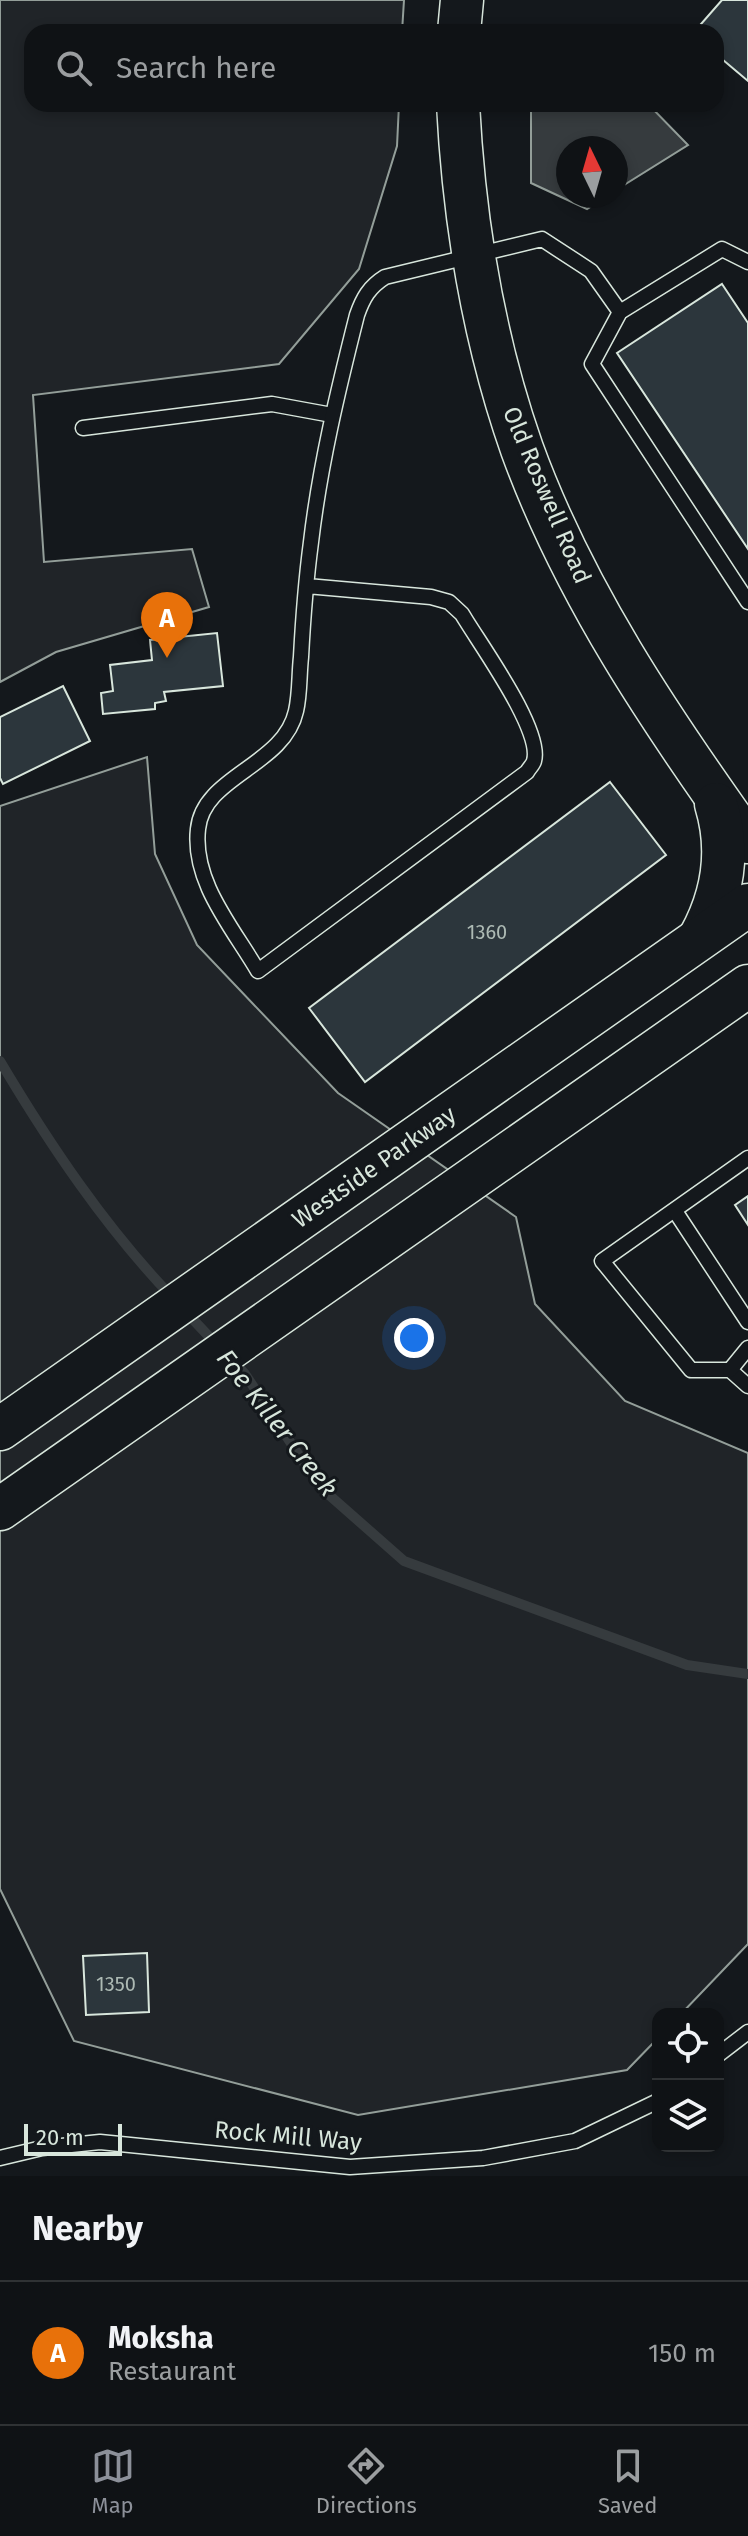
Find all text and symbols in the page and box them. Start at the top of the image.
search box [24,24,724,112]
icon: search [52,46,96,90]
text: Search here [116,50,276,86]
north arrow [556,136,628,208]
street label: Old Roswell Road [497,402,597,588]
pin: A [141,592,193,658]
house number: 1360 [467,920,507,944]
street label: Westside Parkway [287,1100,461,1234]
your location [394,1318,434,1358]
water label: Foe Killer Creek [210,1343,344,1503]
house number: 1350 [96,1972,136,1996]
map controls [652,2008,724,2152]
button: locate [652,2008,724,2080]
button: layers [652,2080,724,2152]
street label: Rock Mill Way [213,2116,363,2156]
scale bar [24,2120,122,2156]
text: 20 m [36,2124,84,2151]
text: Nearby [32,2208,143,2249]
text: Moksha [108,2320,214,2356]
text: A [50,2338,66,2369]
text: 150 m [648,2338,716,2369]
text: Restaurant [108,2356,236,2387]
tab: Map [91,2444,135,2519]
tab: Directions [316,2444,417,2519]
tab: Saved [598,2444,657,2519]

